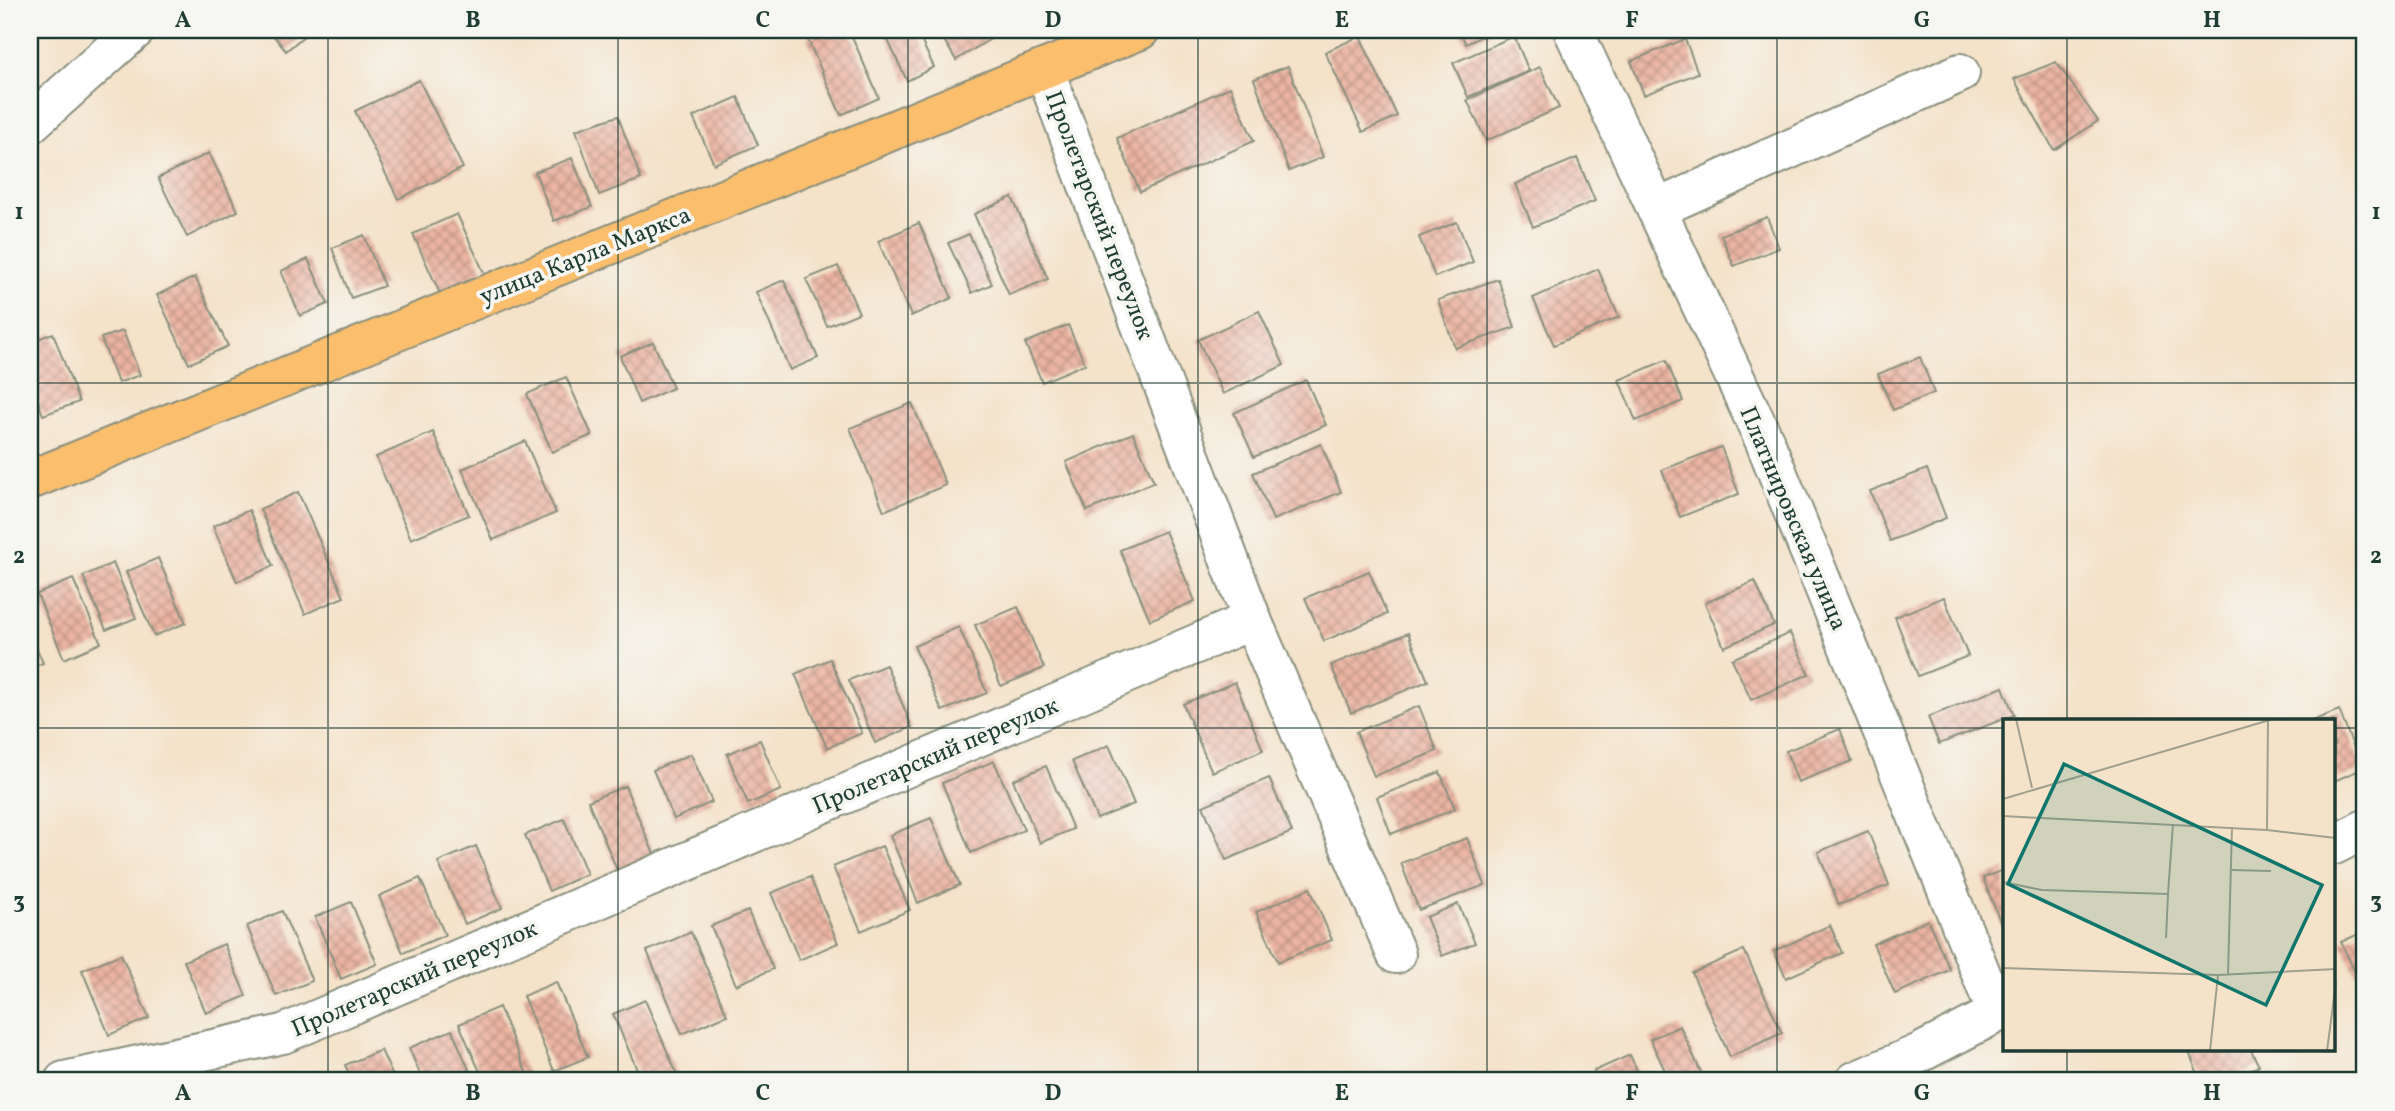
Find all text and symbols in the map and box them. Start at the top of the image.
text: A [175,5,191,37]
text: B [465,5,481,37]
text: C [756,5,770,37]
text: D [1045,5,1062,37]
text: E [1335,5,1349,37]
text: F [1625,5,1639,37]
text: G [1914,5,1930,37]
text: H [2203,5,2221,37]
street label: Пролетарский переулок [1035,86,1161,345]
text: 1 [14,197,24,229]
text: 1 [2371,197,2381,229]
street label: улица Карла Маркса [475,199,697,315]
street label: Платнировская улица [1730,401,1855,636]
text: 2 [13,541,25,573]
text: 2 [2370,541,2382,573]
street label: Пролетарский переулок [807,689,1064,824]
inset map [2003,719,2336,1052]
text: 3 [13,886,25,918]
text: 3 [2370,886,2382,918]
street label: Пролетарский переулок [286,912,543,1047]
text: A [175,1078,191,1110]
text: B [465,1078,481,1110]
text: C [756,1078,770,1110]
text: D [1045,1078,1062,1110]
text: E [1335,1078,1349,1110]
text: F [1625,1078,1639,1110]
text: G [1914,1078,1930,1110]
text: H [2203,1078,2221,1110]

